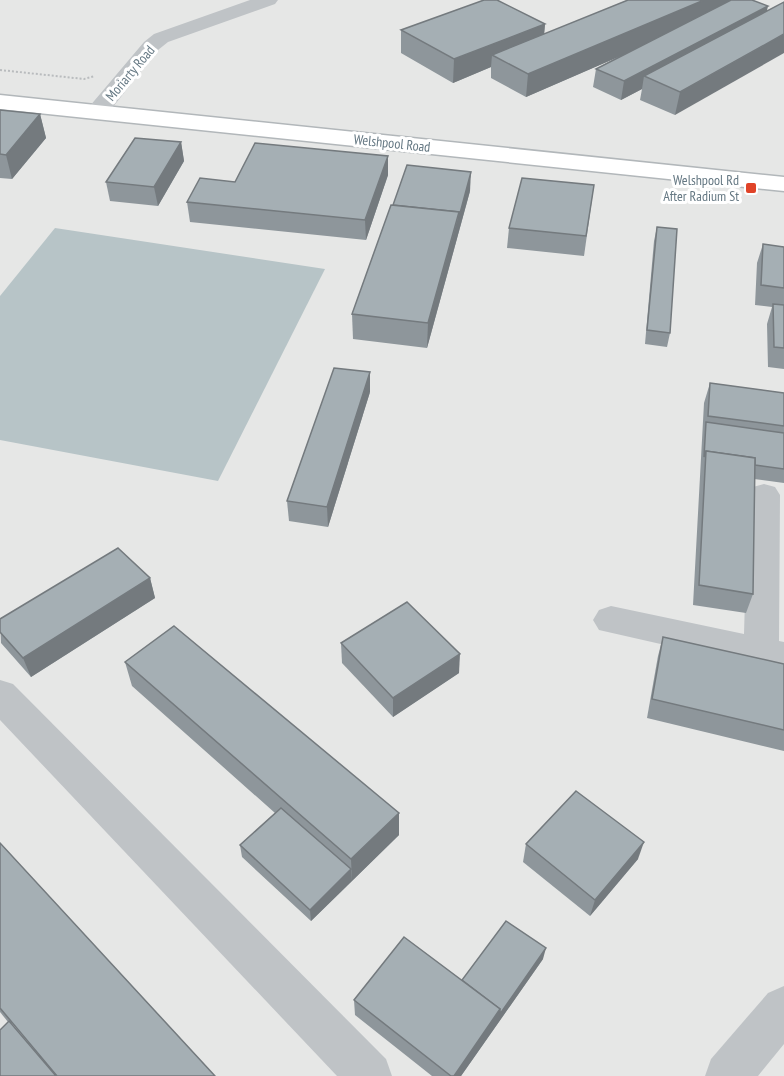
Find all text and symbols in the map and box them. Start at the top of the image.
street label: Moriarty Road [102,42,158,104]
street label: Welshpool Road [353,130,431,156]
place label: Welshpool Rd After Radium St [663,171,739,205]
marker: Welshpool Rd After Radium St [744,181,758,195]

